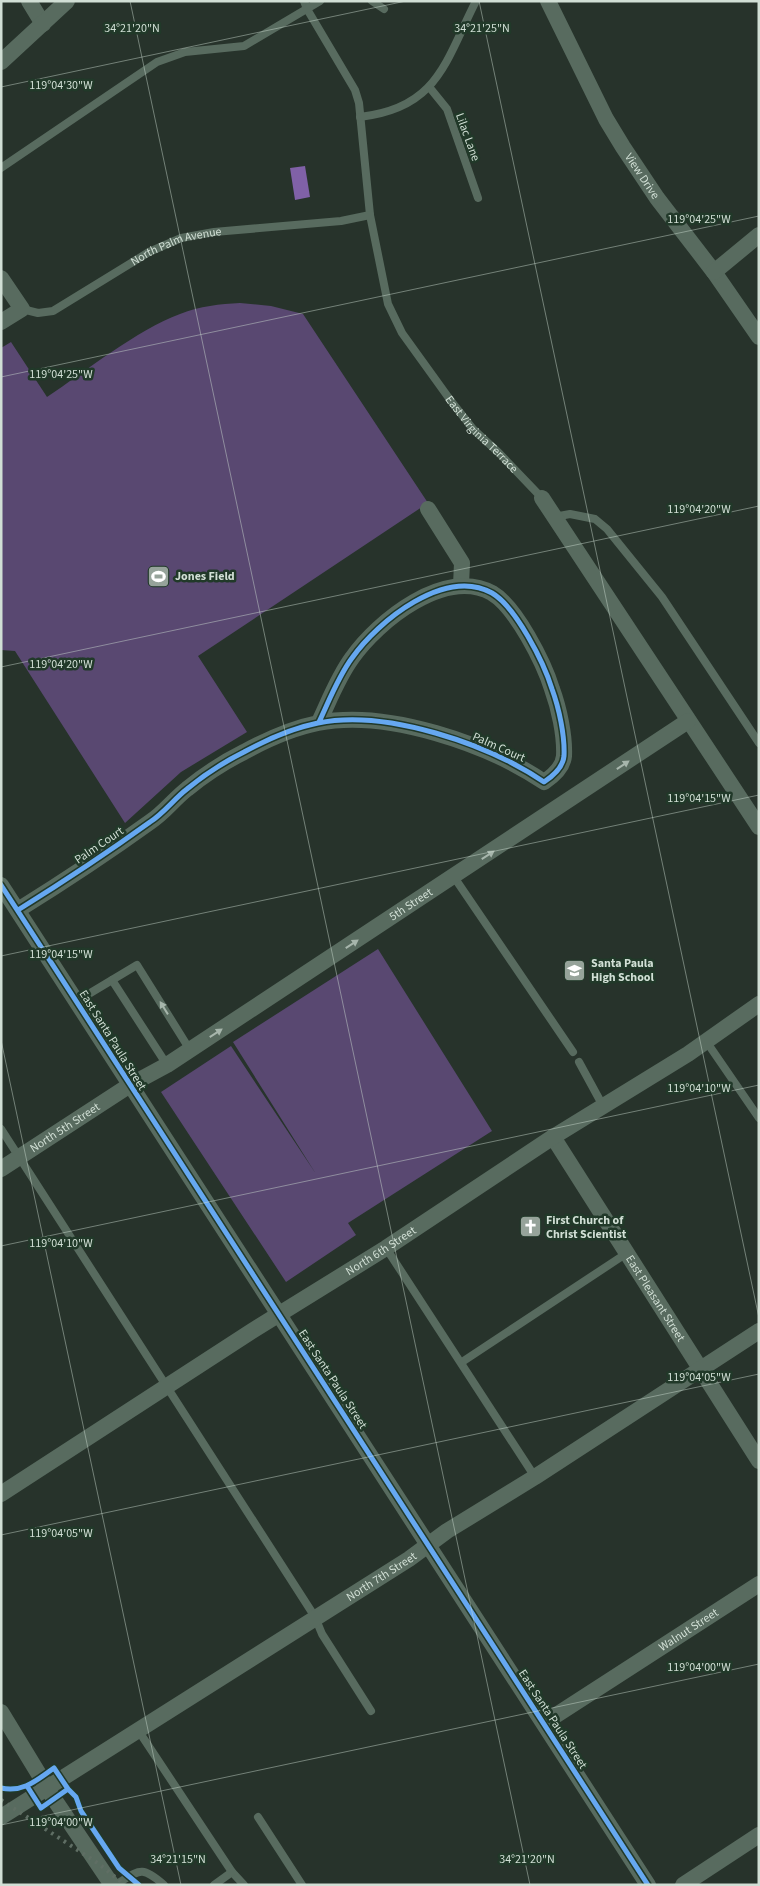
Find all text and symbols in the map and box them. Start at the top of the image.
text: 34°21'20"N [104,20,160,37]
text: 34°21'25"N [454,20,510,37]
text: 119°04'30"W [29,77,93,94]
street label: Lilac Lane [451,111,484,164]
street label: View Drive [620,150,663,203]
text: 119°04'25"W [667,211,731,228]
street label: North Palm Avenue [127,223,222,270]
text: 119°04'25"W [29,366,93,383]
street label: East Virginia Terrace [441,392,522,477]
text: 119°04'20"W [667,501,731,518]
sports icon: Jones Field [147,564,171,588]
place label: Jones Field [175,568,235,585]
text: 119°04'20"W [29,656,93,673]
street label: Palm Court [470,728,528,767]
one-way arrow [617,760,630,770]
text: 119°04'15"W [667,790,731,807]
street label: Palm Court [71,823,127,868]
one-way arrow [481,850,495,860]
street label: 5th Street [386,884,436,925]
one-way arrow [345,939,359,949]
text: 119°04'15"W [29,946,93,963]
place label: Santa Paula High School [591,955,655,986]
school or university icon: Santa Paula High School [563,958,587,982]
street label: East Santa Paula Street [75,987,150,1094]
one-way arrow [159,1002,169,1015]
one-way arrow [209,1028,223,1037]
text: 119°04'10"W [667,1080,731,1097]
street label: North 5th Street [27,1099,103,1157]
place label: First Church of Christ Scientist [546,1212,627,1243]
church icon: First Church of Christ Scientist [518,1215,542,1239]
street label: North 6th Street [343,1222,420,1280]
text: 119°04'10"W [29,1235,93,1252]
street label: East Pleasant Street [621,1252,689,1345]
street label: East Santa Paula Street [294,1326,371,1432]
text: 119°04'05"W [667,1369,731,1386]
text: 119°04'05"W [29,1525,93,1542]
street label: North 7th Street [343,1548,420,1606]
street label: Walnut Street [656,1604,722,1656]
text: 119°04'00"W [667,1659,731,1676]
street label: East Santa Paula Street [514,1666,591,1772]
text: 119°04'00"W [29,1814,93,1831]
text: 34°21'15"N [150,1851,206,1868]
text: 34°21'20"N [499,1851,555,1868]

